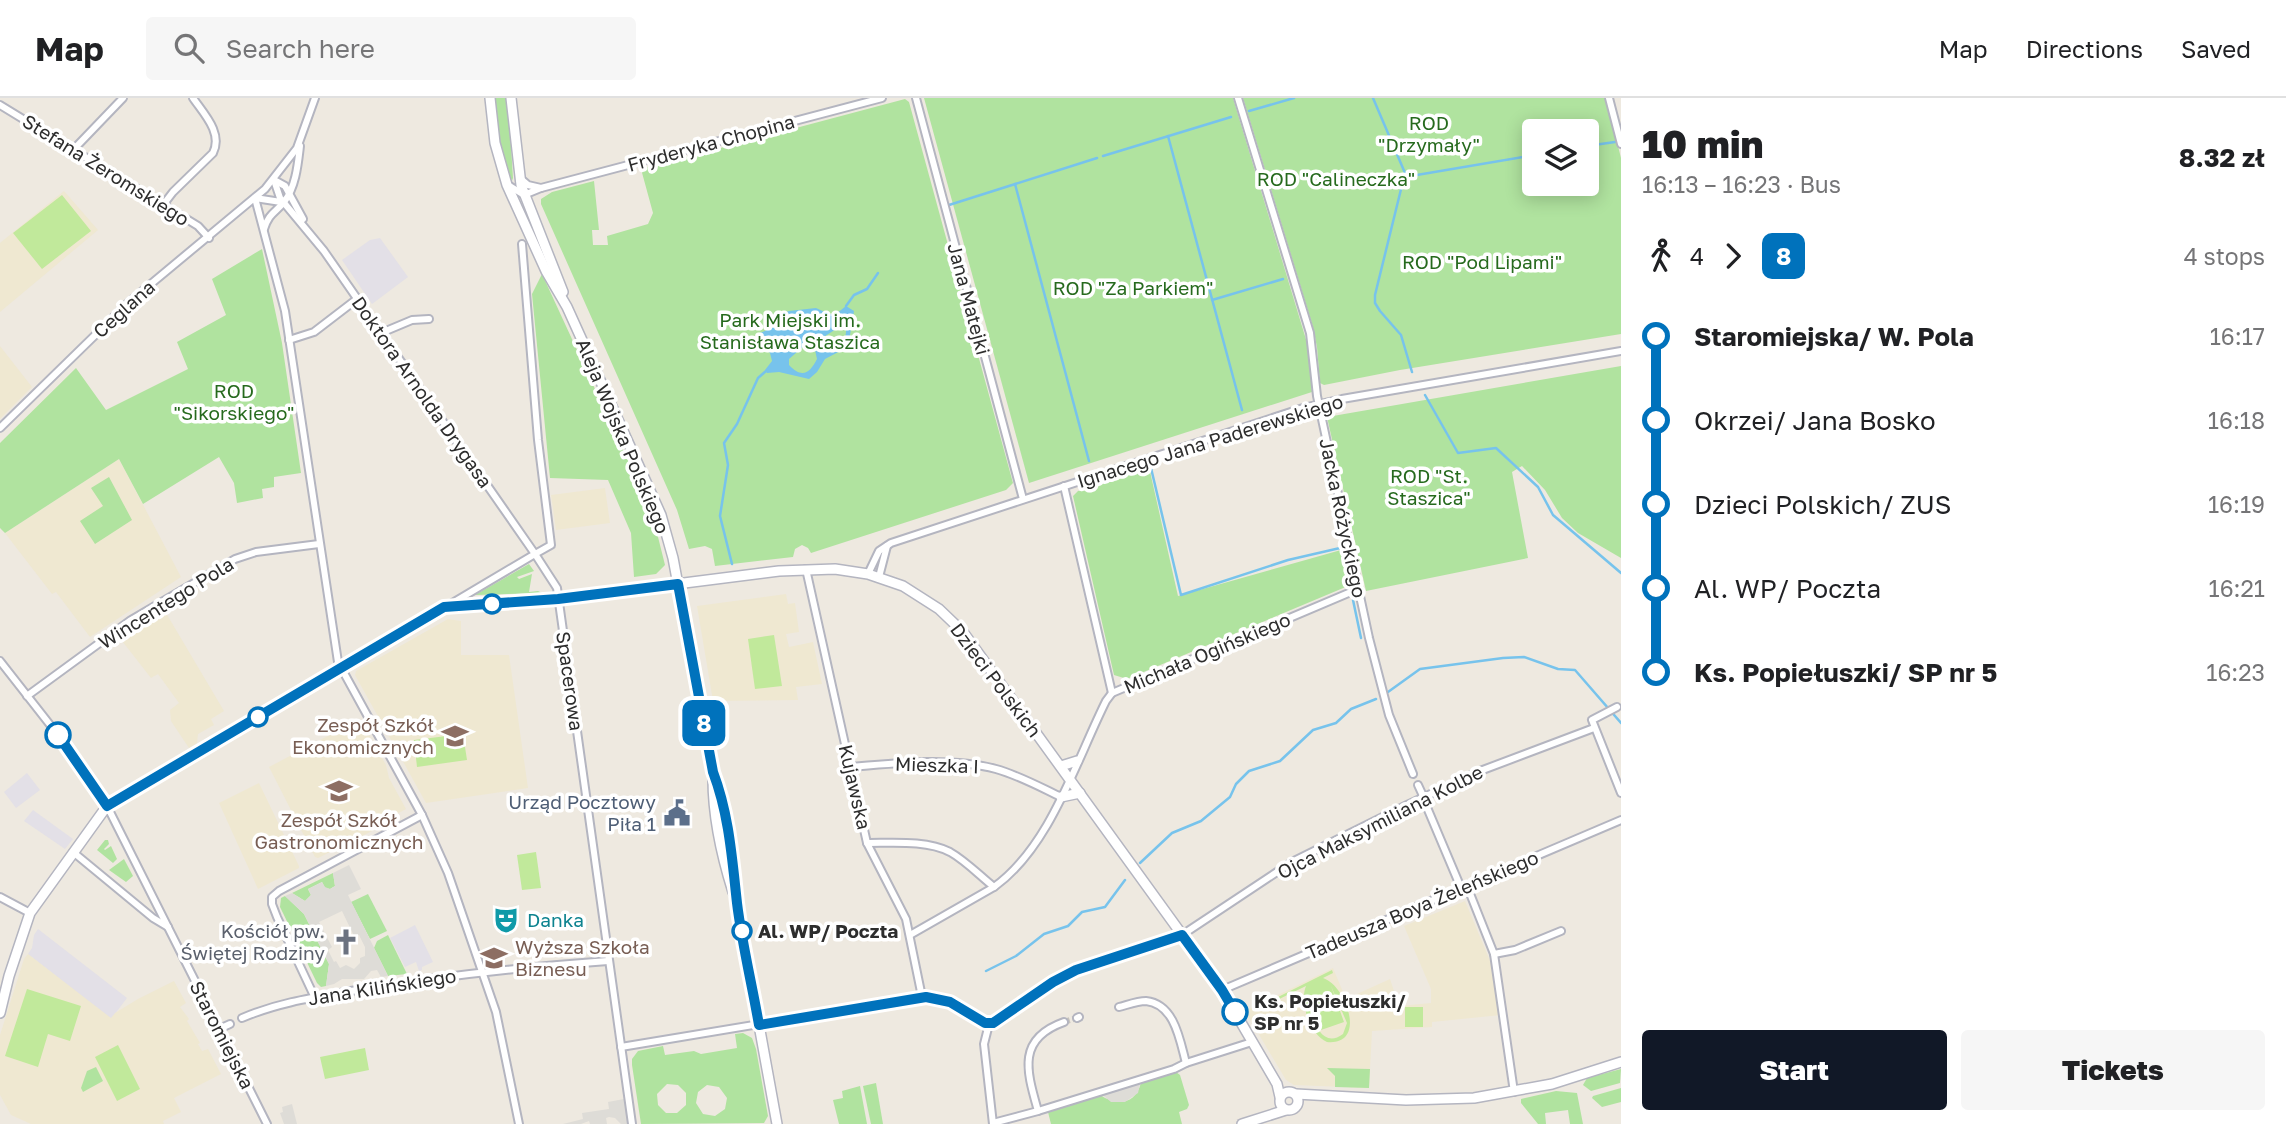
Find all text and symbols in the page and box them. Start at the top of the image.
search box [146,17,636,80]
text: Map [35,29,104,68]
icon: search [170,29,208,67]
text: Search here [226,33,375,64]
text: Map [1939,34,1988,63]
text: Directions [2026,34,2143,63]
text: Saved [2181,34,2251,63]
street label: Stefana Żeromskiego [19,109,194,230]
street label: Fryderyka Chopina [625,109,797,176]
park label: ROD "Drzymały" [1378,111,1480,156]
map controls [1522,119,1599,196]
button: layers [1522,119,1599,196]
text: 10 min [1642,121,1764,166]
text: 8.32 zł [2179,142,2265,173]
park label: ROD "Calineczka" [1257,167,1415,190]
text: 16:13 – 16:23 · Bus [1642,170,1841,198]
icon: walk [1642,237,1680,275]
icon: forward [1714,237,1752,275]
street label: Jana Matejki [944,240,995,357]
text: 8 [1776,241,1791,270]
text: 4 [1690,242,1704,270]
text: 4 stops [2184,242,2265,270]
park label: ROD "Pod Lipami" [1402,250,1562,273]
street label: Ceglana [88,275,159,342]
park label: ROD "Za Parkiem" [1053,276,1213,299]
street label: Doktora Arnolda Drygasa [347,291,497,492]
park label: Park Miejski im. Stanisława Staszica [700,308,880,353]
text: Staromiejska/ W. Pola [1694,321,1974,352]
text: 16:17 [2210,322,2265,350]
street label: Aleja Wojska Polskiego [572,335,675,537]
park label: ROD "Sikorskiego" [173,379,295,424]
street label: Ignacego Jana Paderewskiego [1074,389,1346,492]
text: Okrzei/ Jana Bosko [1694,405,1936,436]
text: 16:18 [2208,406,2265,434]
street label: Jacka Różyckiego [1315,436,1372,600]
park label: ROD "St. Staszica" [1387,464,1471,509]
text: Dzieci Polskich/ ZUS [1694,489,1951,520]
text: 16:19 [2208,490,2265,518]
street label: Wincentego Pola [94,552,237,653]
text: Al. WP/ Poczta [1694,573,1881,604]
text: 16:21 [2209,574,2265,602]
unlabelled marker [482,594,502,614]
street label: Michała Ogińskiego [1120,607,1294,698]
street label: Dzieci Polskich [946,618,1047,741]
street label: Spacerowa [552,630,589,732]
text: Ks. Popiełuszki/ SP nr 5 [1694,657,1997,688]
text: 16:23 [2206,658,2265,686]
line badge: 8 [681,700,727,746]
unlabelled marker [248,707,268,727]
text: 8 [696,708,712,737]
place label: Zespół Szkół Ekonomicznych [292,713,434,758]
school or university icon: Zespół Szkół Ekonomicznych [440,721,470,751]
unlabelled marker [45,722,71,748]
street label: Kujawska [835,742,876,832]
street label: Mieszka I [895,752,980,777]
street label: Ojca Maksymiliana Kolbe [1273,760,1486,883]
school or university icon: Zespół Szkół Gastronomicznych [324,776,354,806]
place label: Urząd Pocztowy Piła 1 [508,790,656,835]
public building icon: Urząd Pocztowy Piła 1 [662,798,692,828]
place label: Zespół Szkół Gastronomicznych [254,808,424,853]
street label: Tadeusza Boya Żeleńskiego [1302,845,1541,964]
theatre icon: Danka [491,905,521,935]
place label: Danka [527,908,584,931]
place label: Kościół pw. Świętej Rodziny [181,919,325,964]
place label: Al. WP/ Poczta [758,919,898,942]
marker: Al. WP/ Poczta [732,921,752,941]
church icon: Kościół pw. Świętej Rodziny [331,927,361,957]
place label: Wyższa Szkoła Biznesu [515,935,650,980]
school or university icon: Wyższa Szkoła Biznesu [479,943,509,973]
street label: Jana Kilińskiego [306,963,458,1010]
street label: Staromiejska [185,977,260,1093]
place label: Ks. Popiełuszki/ SP nr 5 [1254,989,1406,1034]
marker: Ks. Popiełuszki/ SP nr 5 [1222,999,1248,1025]
button: Start [1642,1030,1947,1110]
button: Tickets [1961,1030,2265,1110]

